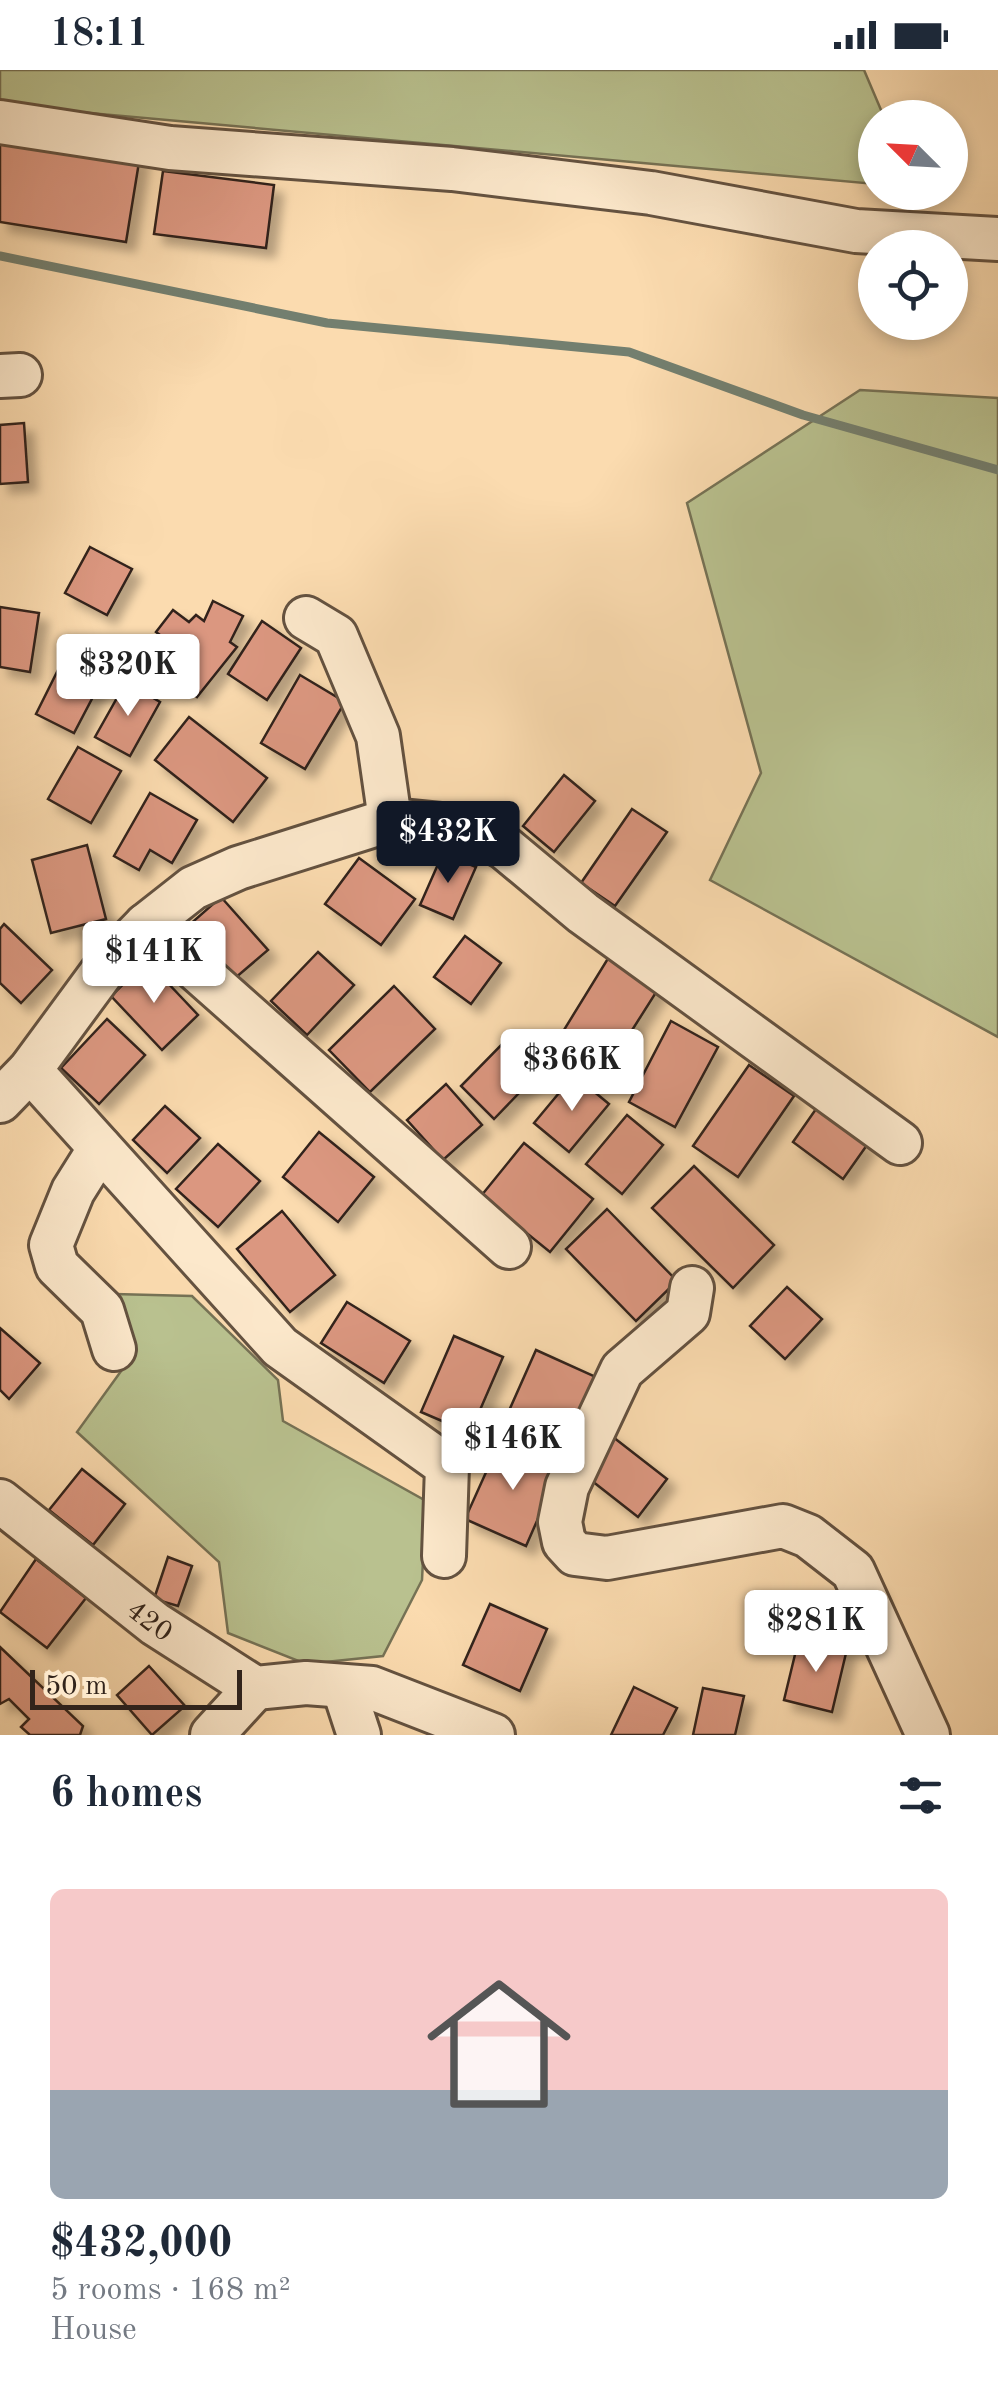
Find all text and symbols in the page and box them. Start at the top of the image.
text: 18:11 [50,16,149,54]
north arrow [858,100,968,210]
map controls [858,100,968,340]
button: locate [858,230,968,340]
pin: $320K [58,634,198,719]
text: $320K [79,650,177,682]
pin: $432K [378,801,518,886]
text: $432K [399,817,497,849]
pin: $141K [84,921,224,1006]
text: $141K [105,937,203,969]
pin: $366K [502,1029,642,1114]
text: $366K [523,1045,621,1077]
pin: $146K [443,1408,583,1493]
text: $146K [464,1424,562,1456]
pin: $281K [746,1590,886,1675]
street label: 420 [121,1597,177,1648]
text: $281K [767,1606,865,1638]
scale bar [30,1665,242,1710]
text: 50 m [45,1673,108,1701]
icon: filters [893,1768,948,1823]
text: 6 homes [50,1774,202,1816]
icon: home [409,1954,589,2134]
text: $432,000 [50,2224,232,2266]
text: 5 rooms · 168 m² [50,2275,291,2307]
text: House [50,2315,137,2347]

